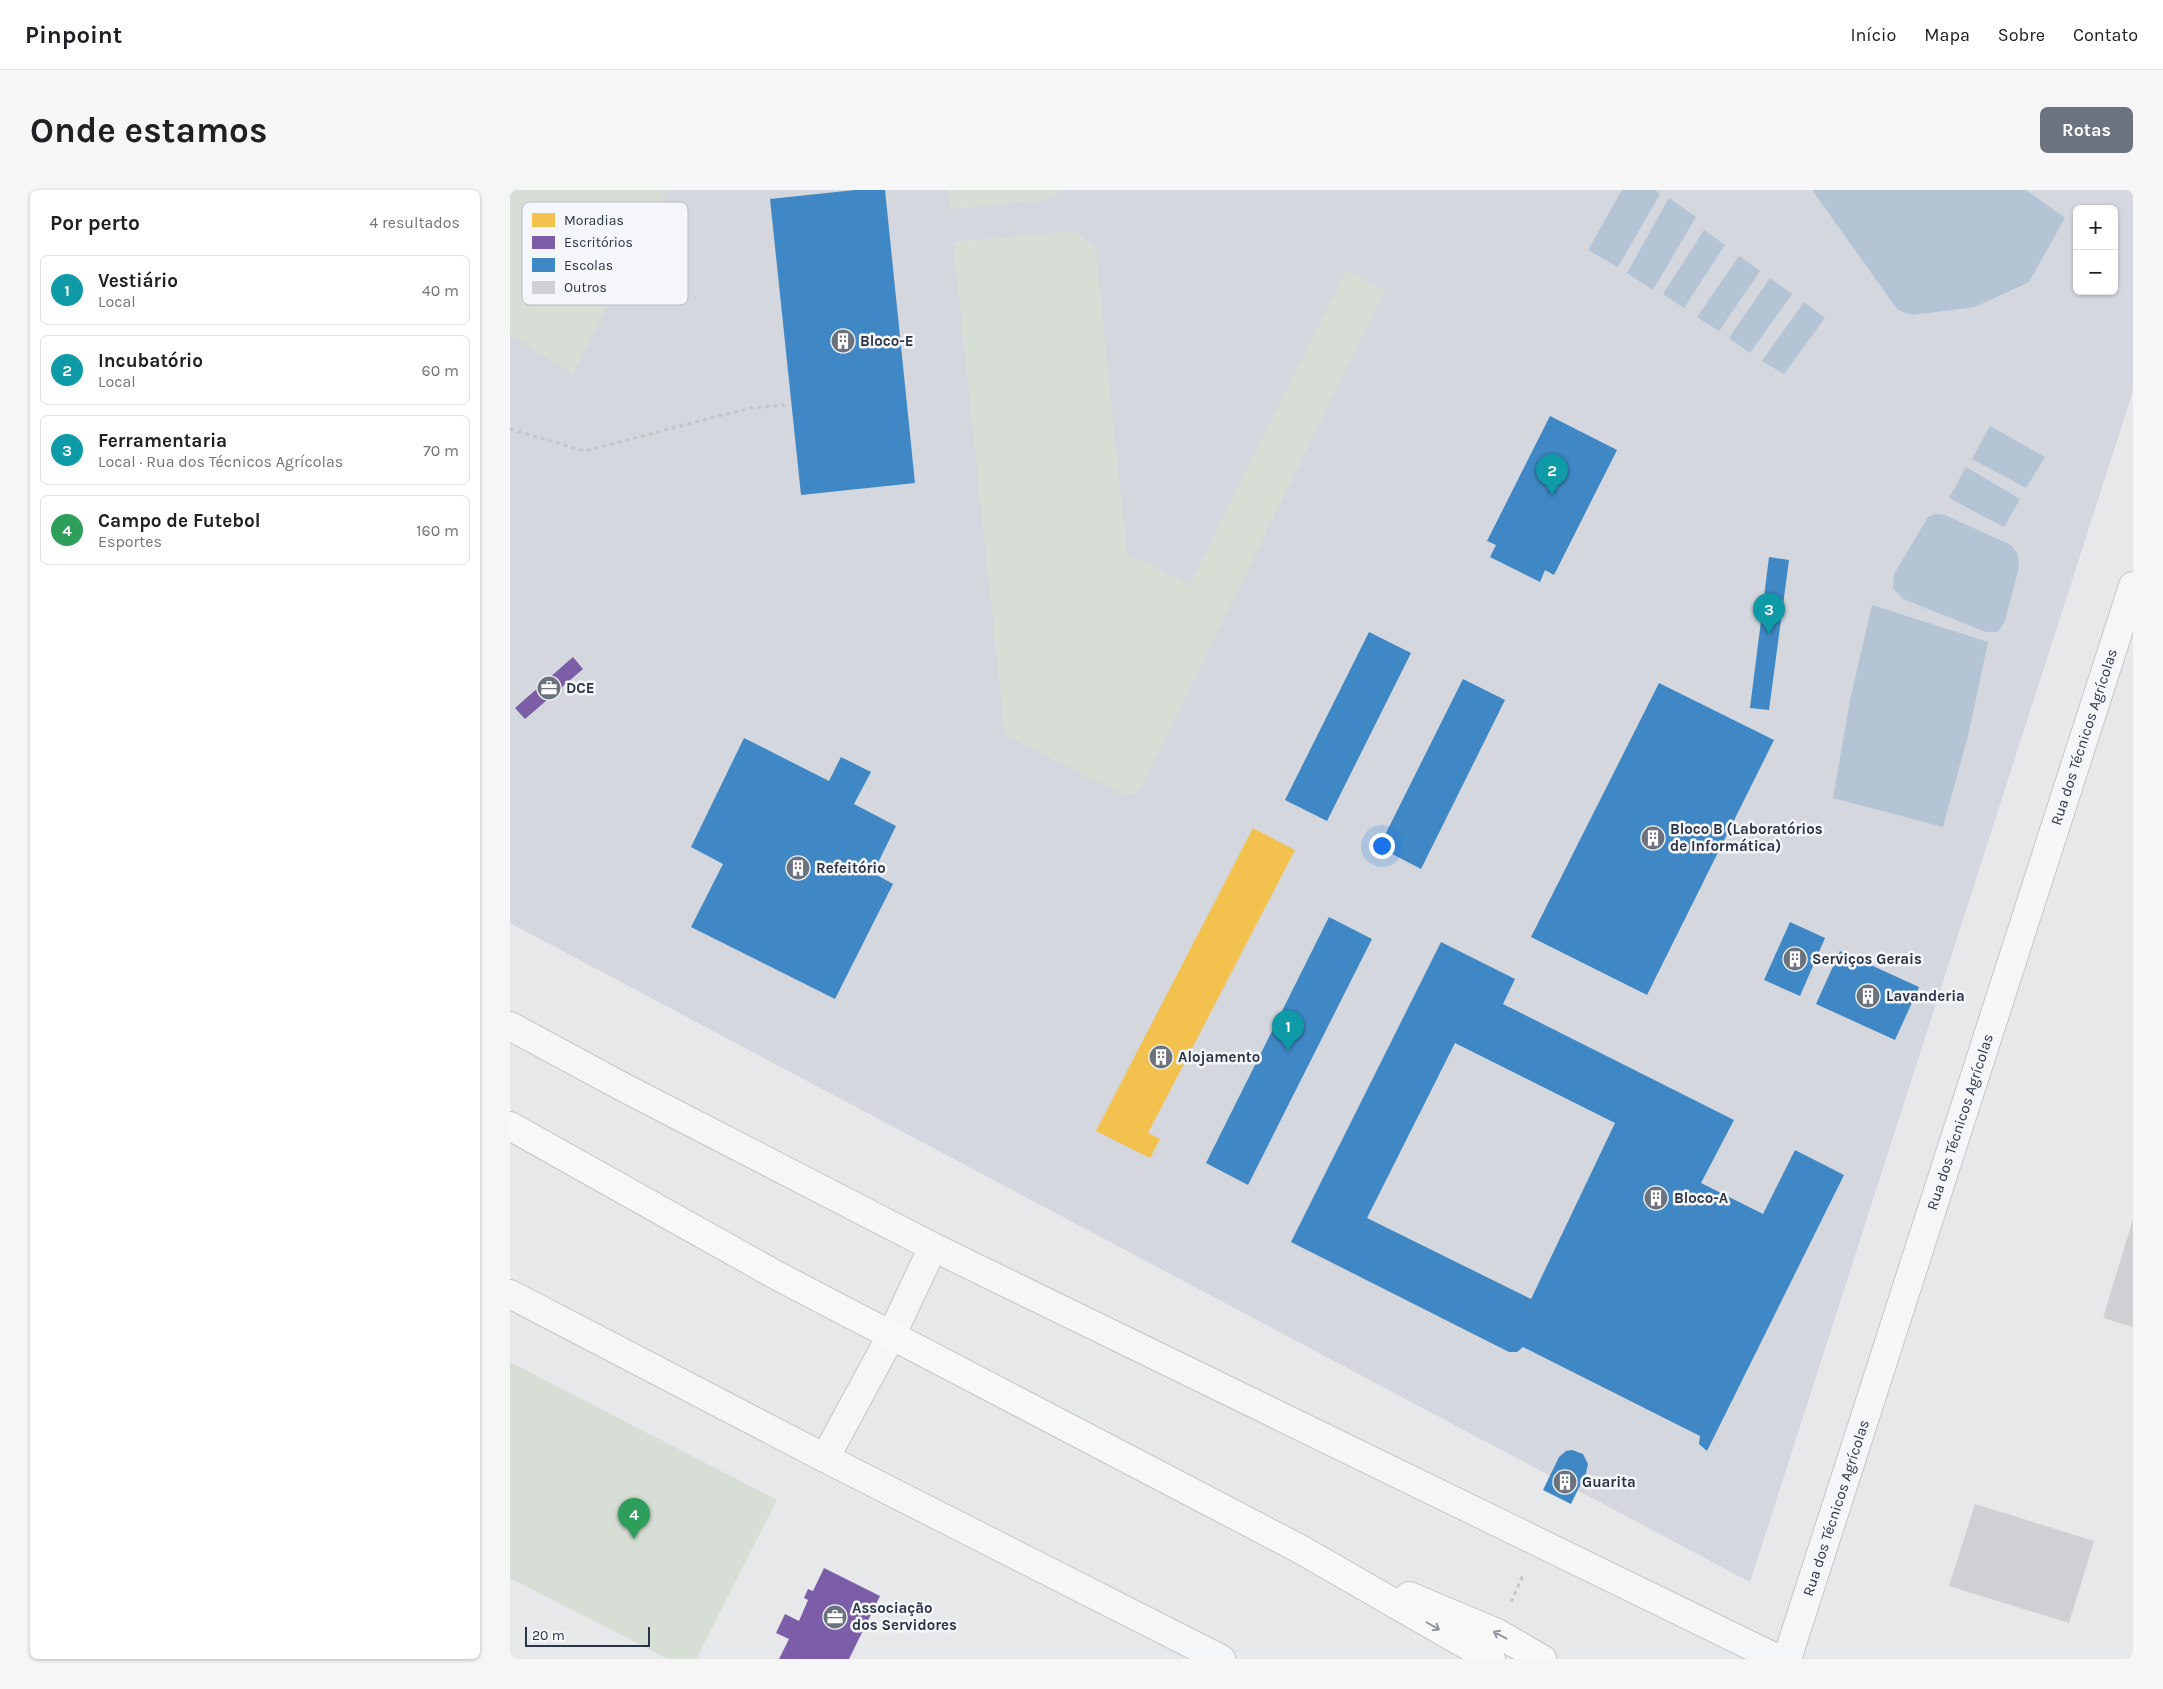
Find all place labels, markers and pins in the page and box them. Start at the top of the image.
building icon: Bloco-E [830,328,856,354]
place label: Bloco-E [860,332,914,350]
pin: 2 [1536,454,1568,495]
pin: 3 [1753,593,1785,634]
office icon: DCE [536,675,562,701]
place label: DCE [566,679,595,697]
place label: Bloco B (Laboratórios de Informática) [1670,820,1823,855]
building icon: Bloco B (Laboratórios de Informática) [1640,825,1666,851]
building icon: Refeitório [785,855,811,881]
place label: Refeitório [816,859,886,877]
building icon: Serviços Gerais [1782,946,1808,972]
place label: Serviços Gerais [1812,950,1922,968]
building icon: Lavanderia [1855,983,1881,1009]
place label: Lavanderia [1886,987,1965,1005]
pin: 1 [1272,1010,1304,1051]
building icon: Alojamento [1148,1044,1174,1070]
place label: Alojamento [1178,1048,1260,1066]
building icon: Bloco-A [1643,1185,1669,1211]
place label: Bloco-A [1674,1189,1729,1207]
building icon: Guarita [1552,1469,1578,1495]
place label: Guarita [1582,1473,1636,1491]
pin: 4 [618,1498,650,1539]
place label: Associação dos Servidores [852,1599,957,1634]
office icon: Associação dos Servidores [822,1604,848,1630]

